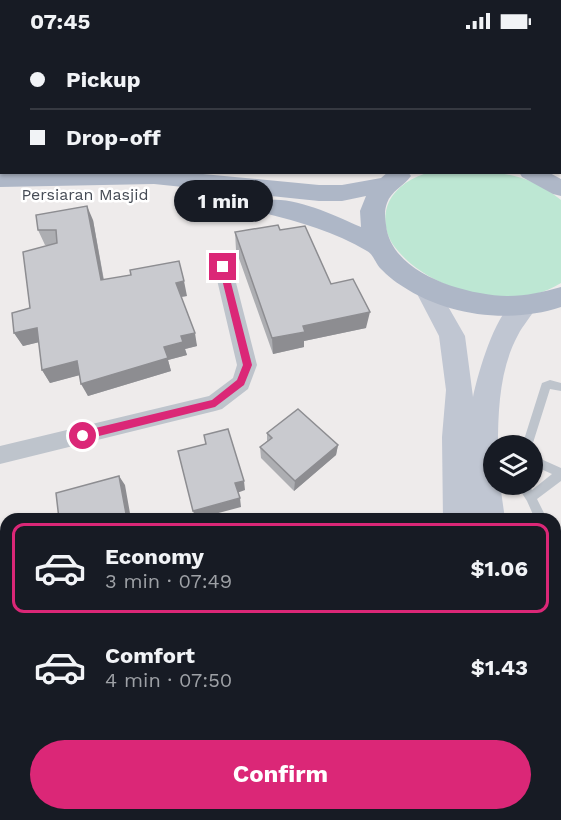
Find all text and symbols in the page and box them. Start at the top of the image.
text: 07:45 [30,9,90,34]
text: Pickup [66,67,141,92]
text: Drop-off [66,125,161,150]
callout: 1 min [174,180,272,222]
street label: Persiaran Masjid [21,185,149,204]
text: 1 min [198,189,249,213]
route end [209,253,236,280]
route start [69,422,96,449]
map controls [483,435,543,495]
button: layers [483,435,543,495]
icon: car [33,541,87,595]
text: Economy [105,544,204,569]
text: $1.06 [471,556,528,581]
text: 3 min · 07:49 [105,569,232,593]
icon: car [33,640,87,694]
text: Comfort [105,643,195,668]
text: $1.43 [471,655,528,680]
text: 4 min · 07:50 [105,668,232,692]
button: Confirm [30,740,531,809]

